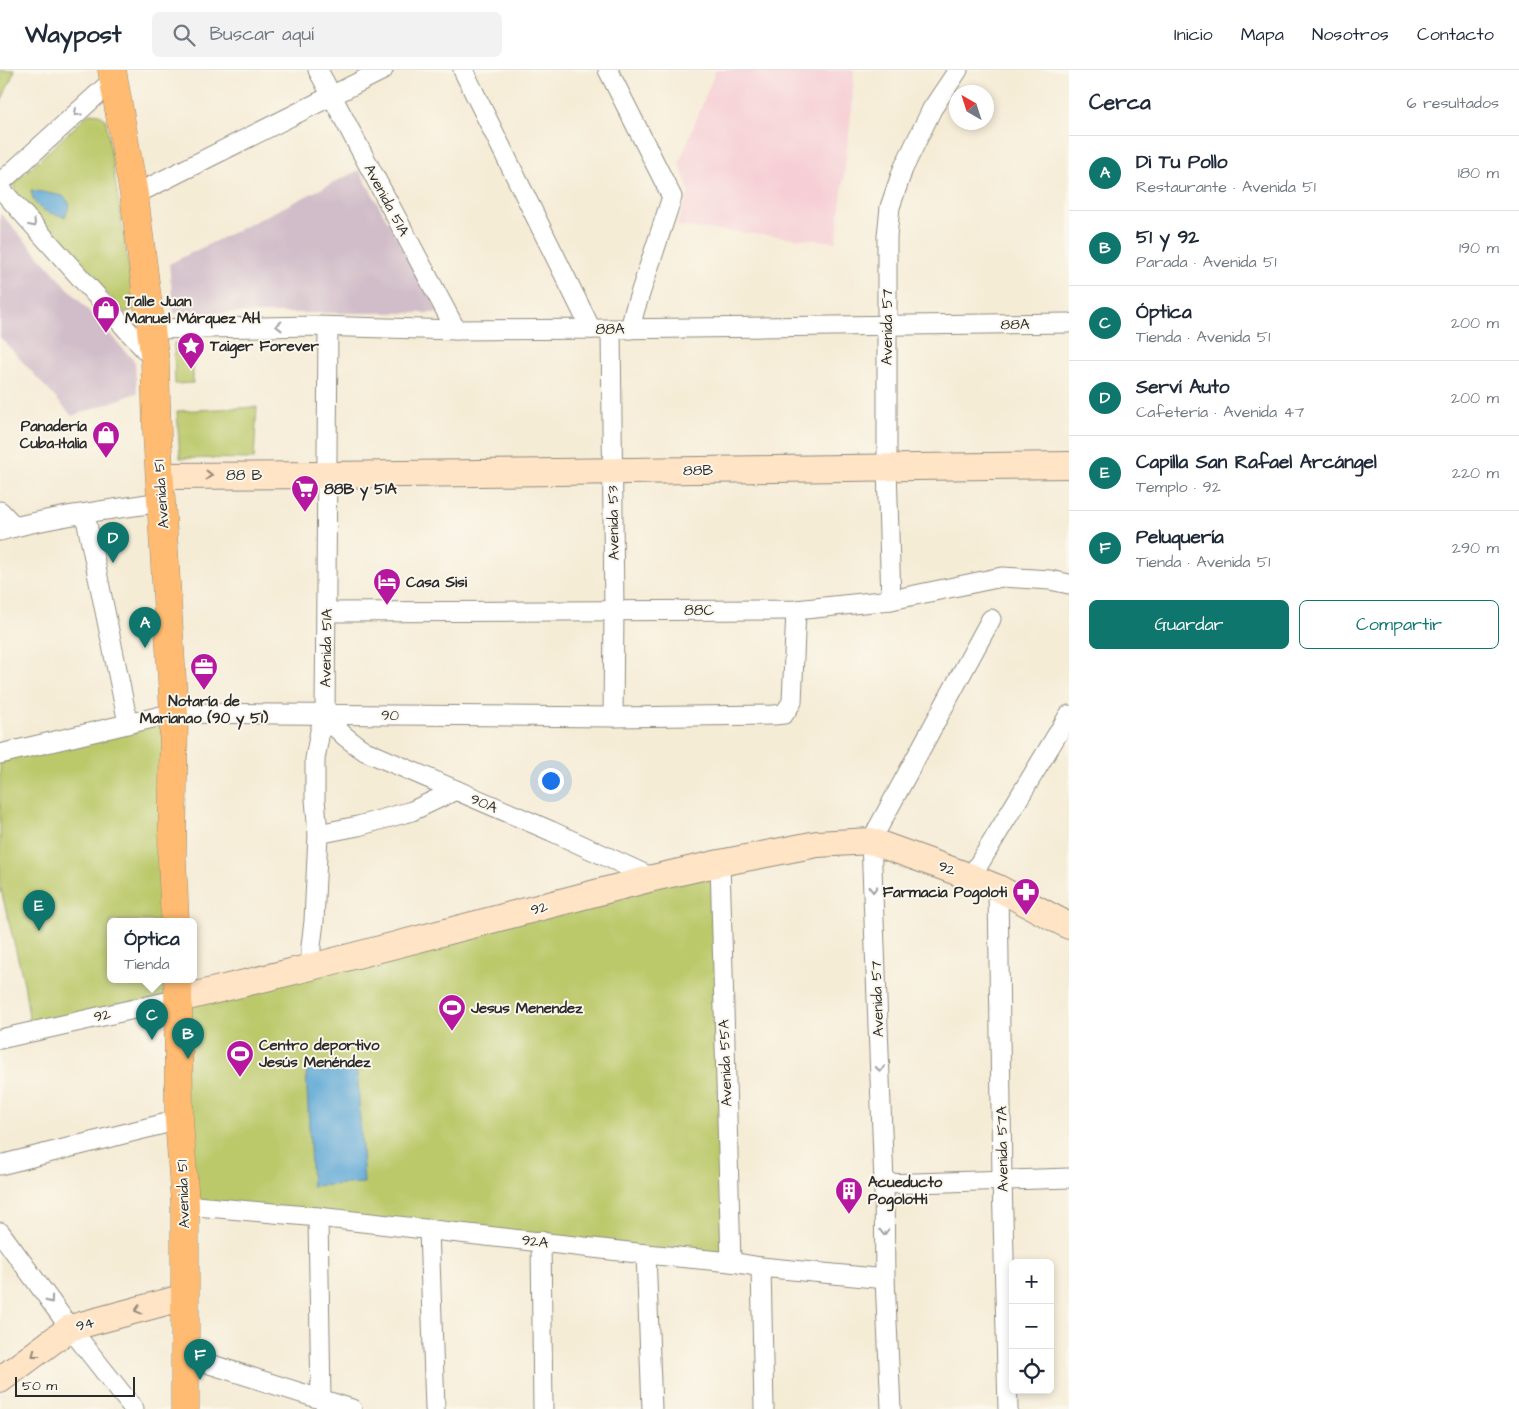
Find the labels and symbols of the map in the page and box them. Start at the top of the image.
north arrow [949,85,994,130]
one-way arrow [74,107,83,116]
street label: Avenida 51A [359,161,414,240]
one-way arrow [27,219,36,228]
street label: Avenida 57 [877,289,898,365]
place label: Talle Juan Manuel Márquez AH [124,291,261,329]
shop icon: Talle Juan Manuel Márquez AH [91,295,121,334]
street label: 88A [1000,314,1030,335]
street label: 88A [595,319,625,340]
one-way arrow [275,321,283,332]
place icon: Taiger Forever [176,331,206,370]
place label: Taiger Forever [209,336,319,359]
place label: Panadería Cuba-Italia [20,416,87,454]
shop icon: Panadería Cuba-Italia [91,420,121,459]
street label: Avenida 51 [149,459,174,529]
street label: 88B [683,460,714,481]
street label: 88 B [226,465,262,486]
one-way arrow [205,470,213,480]
supermarket icon: 88B y 51A [290,474,320,513]
place label: 88B y 51A [324,479,397,501]
street label: Avenida 53 [602,485,625,561]
pin: D [97,522,129,563]
hotel icon: Casa Sisi [372,567,402,606]
place label: Casa Sisi [406,572,468,593]
street label: 88C [684,600,714,621]
pin: A [129,607,161,648]
street label: Avenida 51A [315,608,338,688]
office icon: Notaría de Marianao (90 y 51) [189,652,219,691]
place label: Notaría de Marianao (90 y 51) [140,691,269,730]
street label: 90 [381,705,400,726]
your location [538,768,564,794]
street label: 90A [467,788,501,819]
street label: 92 [935,856,959,881]
pharmacy icon: Farmacia Pogoloti [1011,877,1041,916]
place label: Farmacia Pogoloti [883,882,1008,905]
one-way arrow [868,886,878,894]
pin: E [23,890,55,931]
street label: 92 [528,896,551,921]
street label: Avenida 57 [866,960,889,1038]
sports icon: Jesus Menendez [437,993,467,1032]
place label: Jesus Menendez [470,998,583,1019]
pin: C [136,999,168,1040]
street label: 92 [92,1003,113,1028]
pin: B [172,1018,204,1059]
street label: Avenida 55A [713,1019,738,1107]
place label: Centro deportivo Jesús Menéndez [258,1035,380,1073]
sports icon: Centro deportivo Jesús Menéndez [225,1039,255,1078]
one-way arrow [875,1066,885,1074]
street label: Avenida 57A [991,1105,1014,1192]
street label: Avenida 51 [172,1159,195,1229]
place label: Acueducto Pogolotti [868,1172,943,1212]
building icon: Acueducto Pogolotti [834,1176,864,1215]
one-way arrow [879,1228,889,1236]
street label: 92A [520,1229,550,1254]
one-way arrow [43,1294,53,1303]
one-way arrow [135,1304,143,1314]
street label: 94 [73,1312,97,1337]
pin: F [184,1339,216,1380]
one-way arrow [31,1348,41,1357]
scale bar [15,1374,135,1397]

